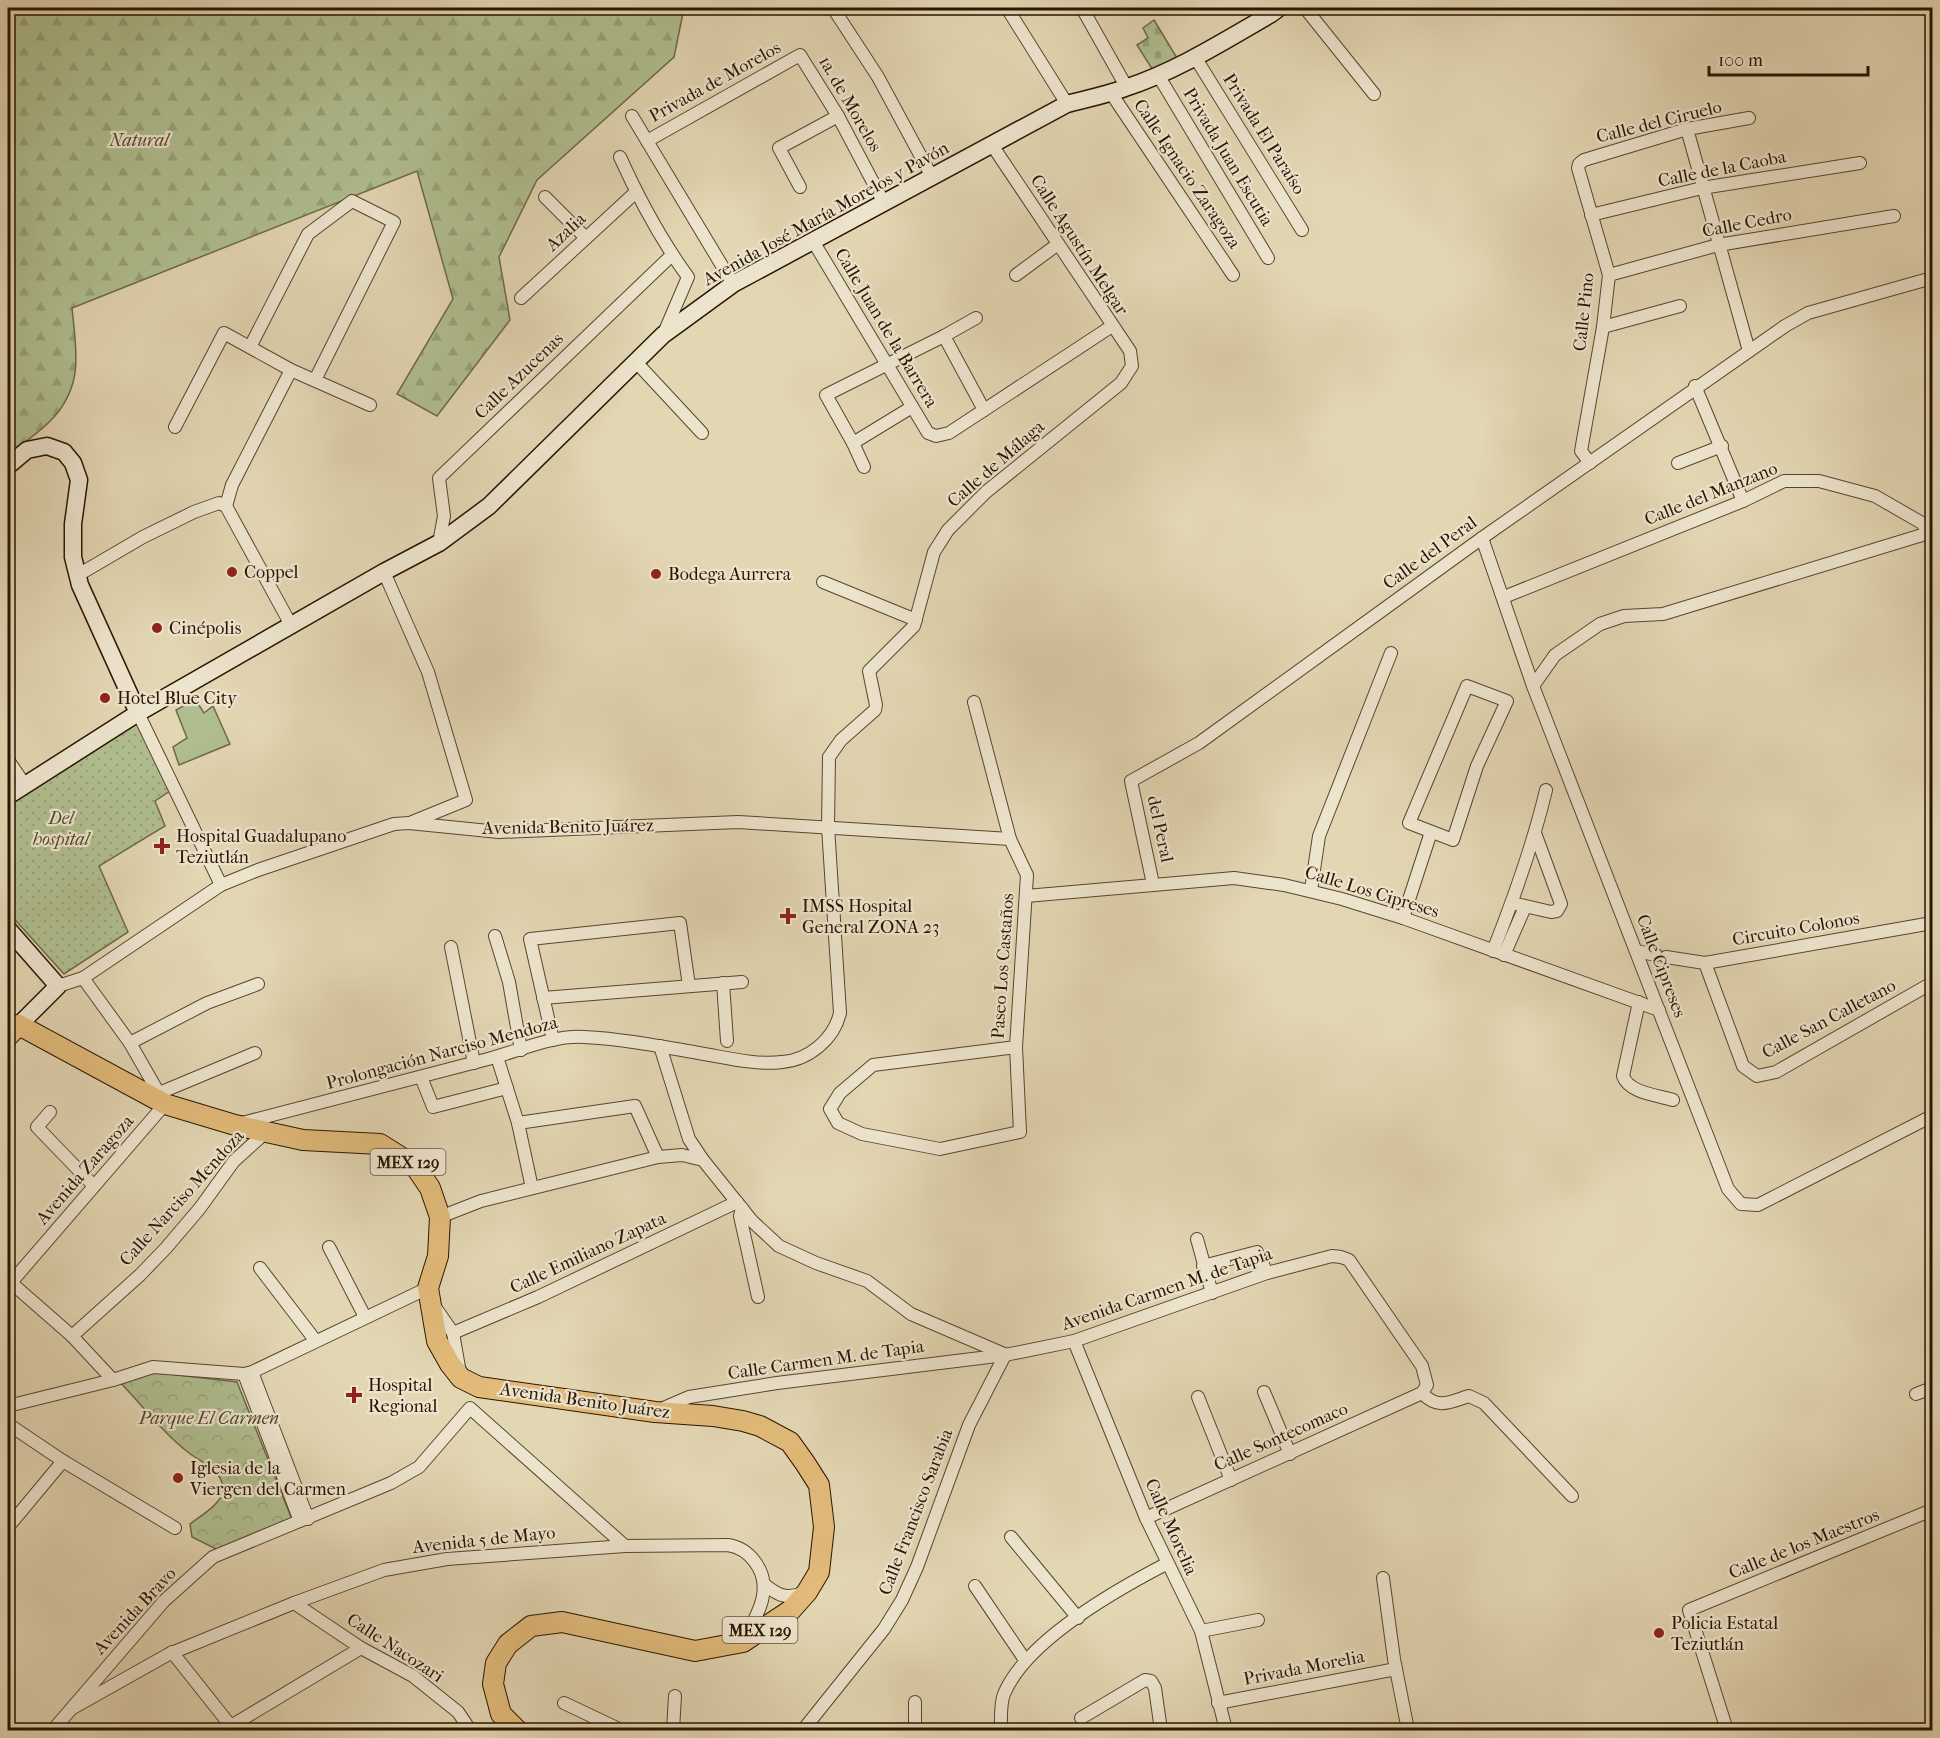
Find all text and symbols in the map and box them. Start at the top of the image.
street label: Privada de Morelos [645,37,785,127]
scale bar [1709,39,1868,77]
text: 100 m [1718,50,1763,71]
street label: 1a. de Morelos [814,52,886,156]
street label: Privada El Paraíso [1218,70,1310,198]
street label: Privada Juan Escutia [1178,84,1278,231]
street label: Calle Ignacio Zaragoza [1129,95,1245,253]
street label: Calle del Ciruelo [1594,96,1724,148]
park label: Natural [108,130,171,151]
street label: Avenida José María Morelos y Pavón [699,137,953,291]
street label: Calle de la Caoba [1656,146,1788,192]
street label: Calle Agustín Melgar [1026,171,1132,319]
street label: Calle Cedro [1701,204,1793,242]
street label: Azalia [541,208,591,256]
street label: Calle Juan de la Barrera [830,245,942,412]
street label: Calle Pino [1569,272,1599,352]
street label: Calle Azucenas [470,328,568,424]
street label: Calle de Málaga [943,416,1049,512]
street label: Calle del Manzano [1641,458,1781,530]
street label: Calle del Peral [1379,512,1481,594]
place label: Coppel [244,562,299,583]
place label: Bodega Aurrera [668,564,792,585]
marker: Coppel [225,565,239,579]
marker: Bodega Aurrera [649,567,663,581]
place label: Cinépolis [169,618,242,639]
marker: Cinépolis [150,621,164,635]
place label: Hotel Blue City [117,688,238,709]
marker: Hotel Blue City [98,691,112,705]
street label: del Peral [1143,794,1177,864]
park label: Del hospital [32,808,92,850]
street label: Avenida Benito Juárez [481,815,654,839]
place label: Hospital Guadalupano Teziutlán [176,826,346,868]
marker: Hospital Guadalupano Teziutlán [153,837,171,855]
street label: Calle Los Cipreses [1302,862,1442,922]
street label: Paseo Los Castaños [987,892,1019,1040]
place label: IMSS Hospital General ZONA 23 [802,896,939,938]
marker: IMSS Hospital General ZONA 23 [779,907,797,925]
street label: Circuito Colonos [1731,907,1862,951]
street label: Calle Cipreses [1632,912,1690,1021]
street label: Calle San Calletano [1759,975,1899,1063]
street label: Prolongación Narciso Mendoza [324,1012,561,1094]
street label: Avenida Zaragoza [31,1111,139,1230]
street label: Calle Narciso Mendoza [115,1125,249,1270]
road number: MEX 129 [370,1149,446,1175]
street label: Calle Emiliano Zapata [507,1207,670,1298]
street label: Avenida Carmen M. de Tapia [1058,1243,1276,1335]
street label: Calle Carmen M. de Tapia [727,1336,926,1384]
place label: Hospital Regional [368,1375,437,1417]
street label: Avenida Benito Juárez [498,1379,671,1423]
marker: Hospital Regional [345,1386,363,1404]
street label: Calle Sontecomaco [1211,1398,1351,1476]
park label: Parque El Carmen [138,1408,279,1429]
street label: Calle Francisco Sarabia [875,1425,958,1598]
place label: Iglesia de la Viergen del Carmen [189,1458,347,1500]
marker: Iglesia de la Viergen del Carmen [171,1471,185,1485]
street label: Calle Morelia [1140,1476,1202,1579]
street label: Calle de los Maestros [1726,1504,1883,1584]
street label: Avenida 5 de Mayo [411,1522,556,1558]
street label: Avenida Bravo [89,1563,181,1660]
street label: Calle Nacozari [343,1609,448,1687]
place label: Policia Estatal Teziutlán [1671,1613,1778,1655]
road number: MEX 129 [722,1617,798,1643]
marker: Policia Estatal Teziutlán [1652,1626,1666,1640]
street label: Privada Morelia [1242,1646,1367,1690]

